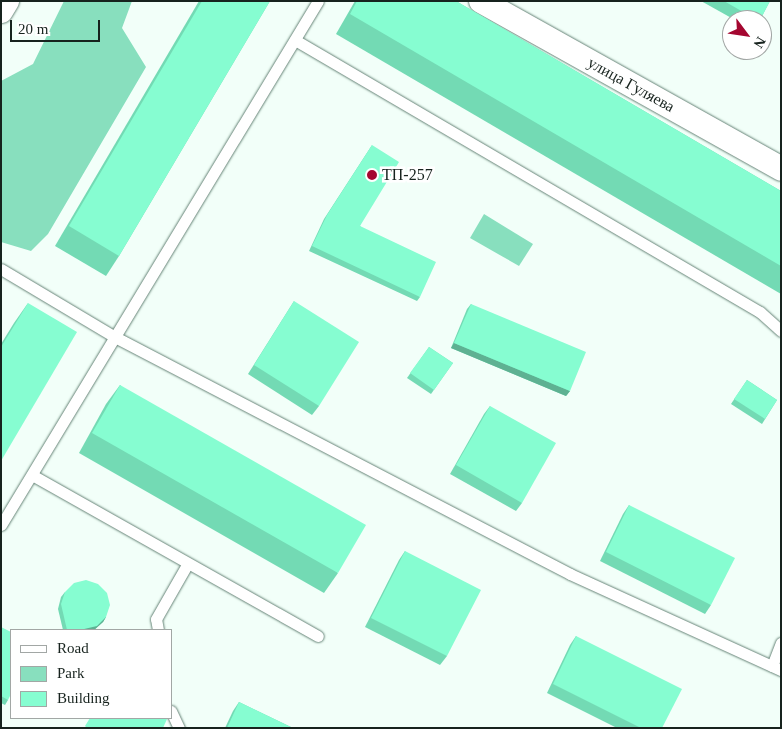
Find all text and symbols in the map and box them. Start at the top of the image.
scale bar [12,10,102,42]
north arrow [722,10,772,60]
text: 20 m [18,21,48,37]
text: N [750,34,768,51]
street label: улица Гуляева [584,53,678,117]
place label: ТП-257 [382,165,433,185]
marker: ТП-257 [366,169,378,181]
legend [10,629,172,719]
text: Road [57,640,89,656]
text: Park [57,665,85,681]
text: Building [57,690,110,706]

